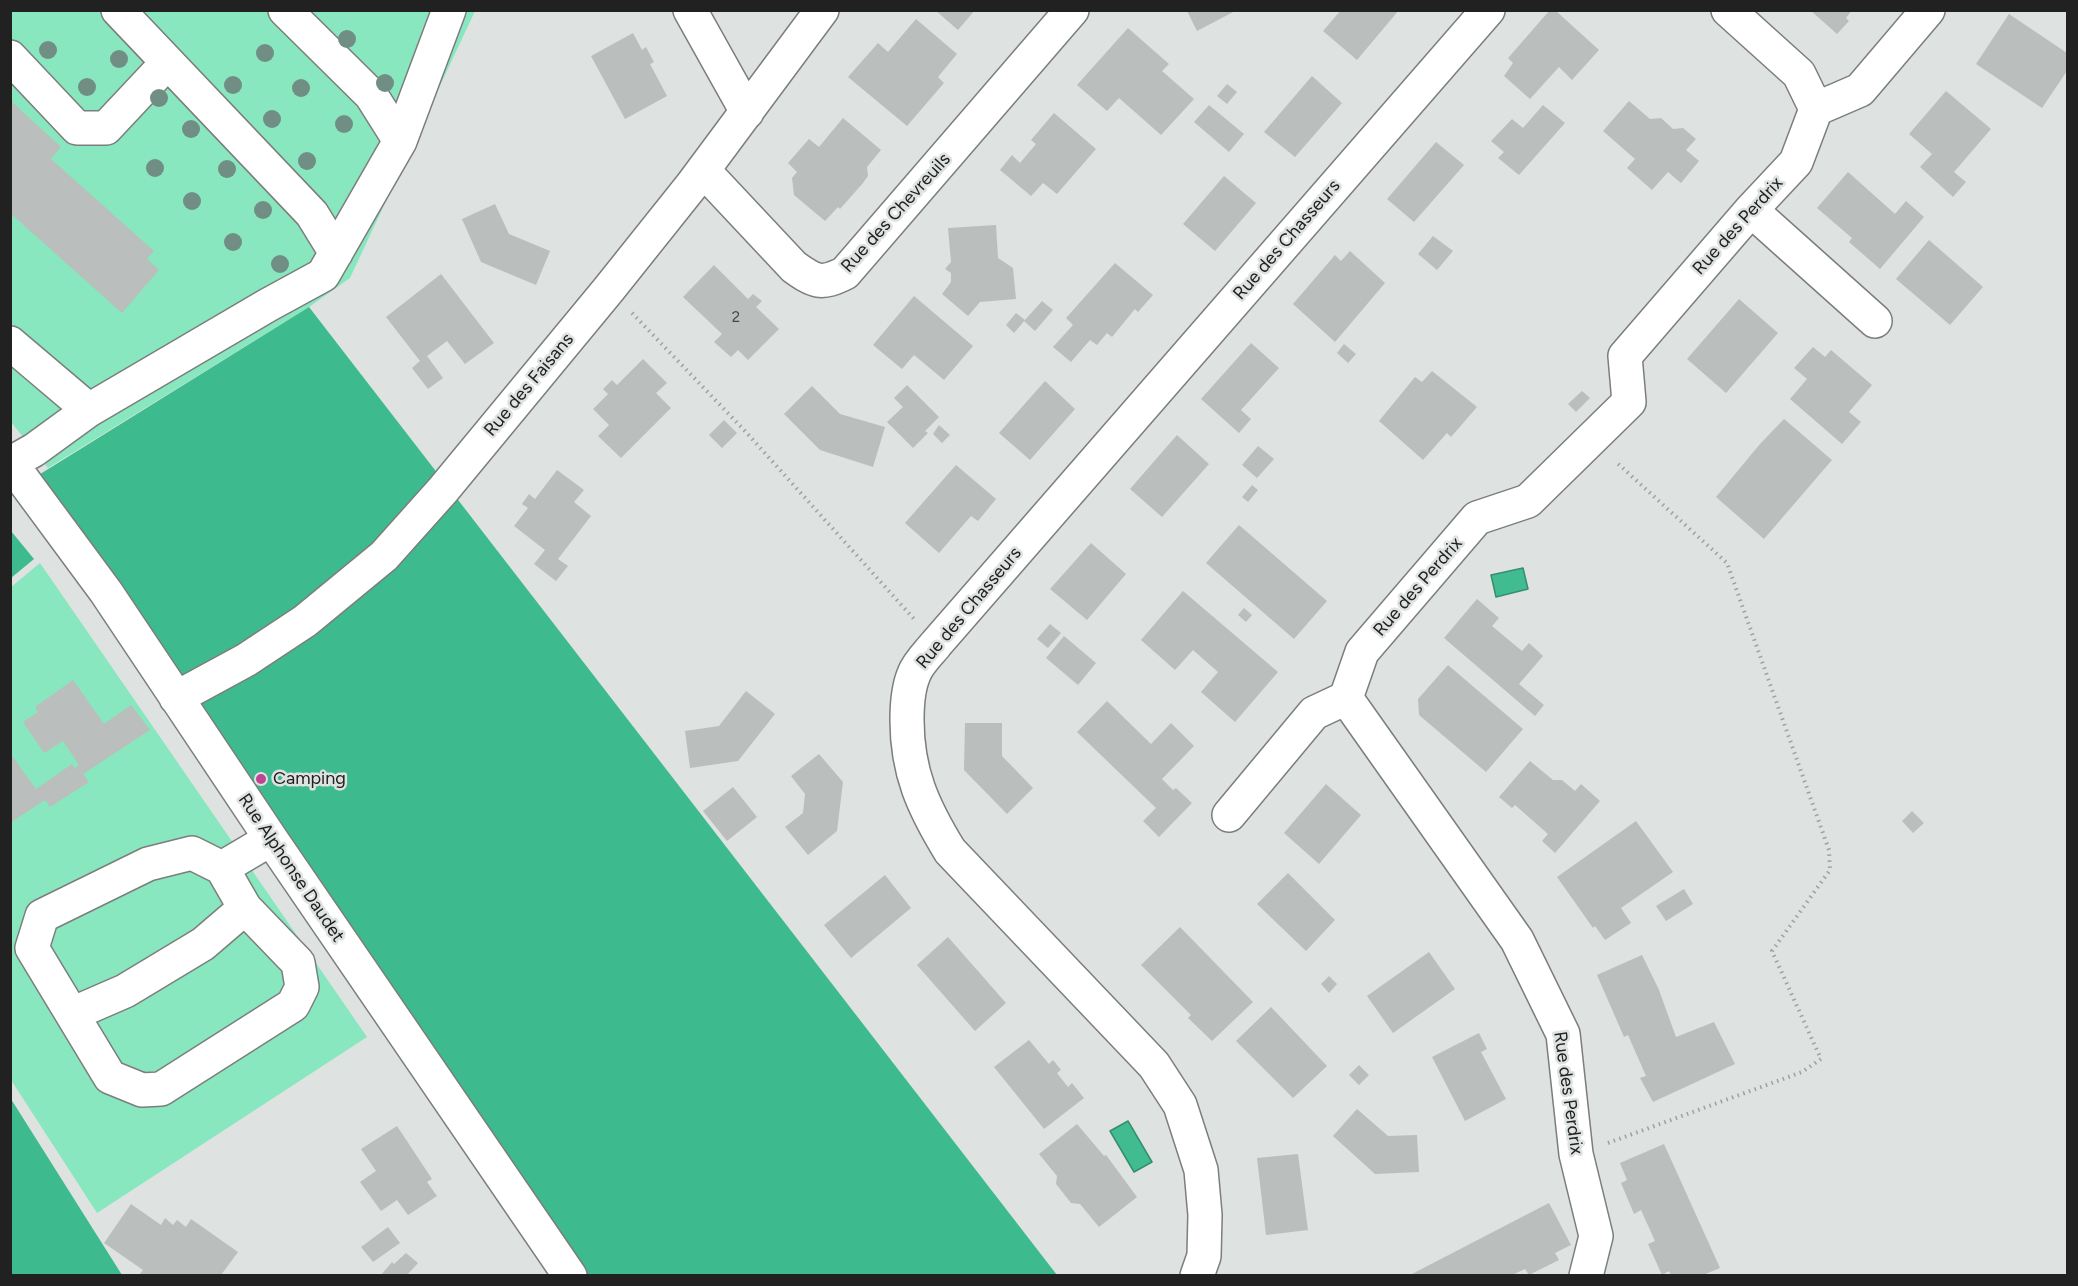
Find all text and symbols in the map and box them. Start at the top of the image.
street label: Rue des Chevreuils [837,149,955,277]
street label: Rue des Perdrix [1688,173,1788,279]
street label: Rue des Chasseurs [1229,176,1345,304]
house number: 2 [732,309,740,327]
street label: Rue des Faisans [480,329,578,441]
street label: Rue des Perdrix [1369,533,1467,641]
street label: Rue des Chasseurs [912,543,1026,673]
place label: Camping [273,768,346,790]
marker: Camping [254,772,268,786]
street label: Rue Alphonse Daudet [233,790,349,946]
street label: Rue des Perdrix [1549,1030,1587,1156]

